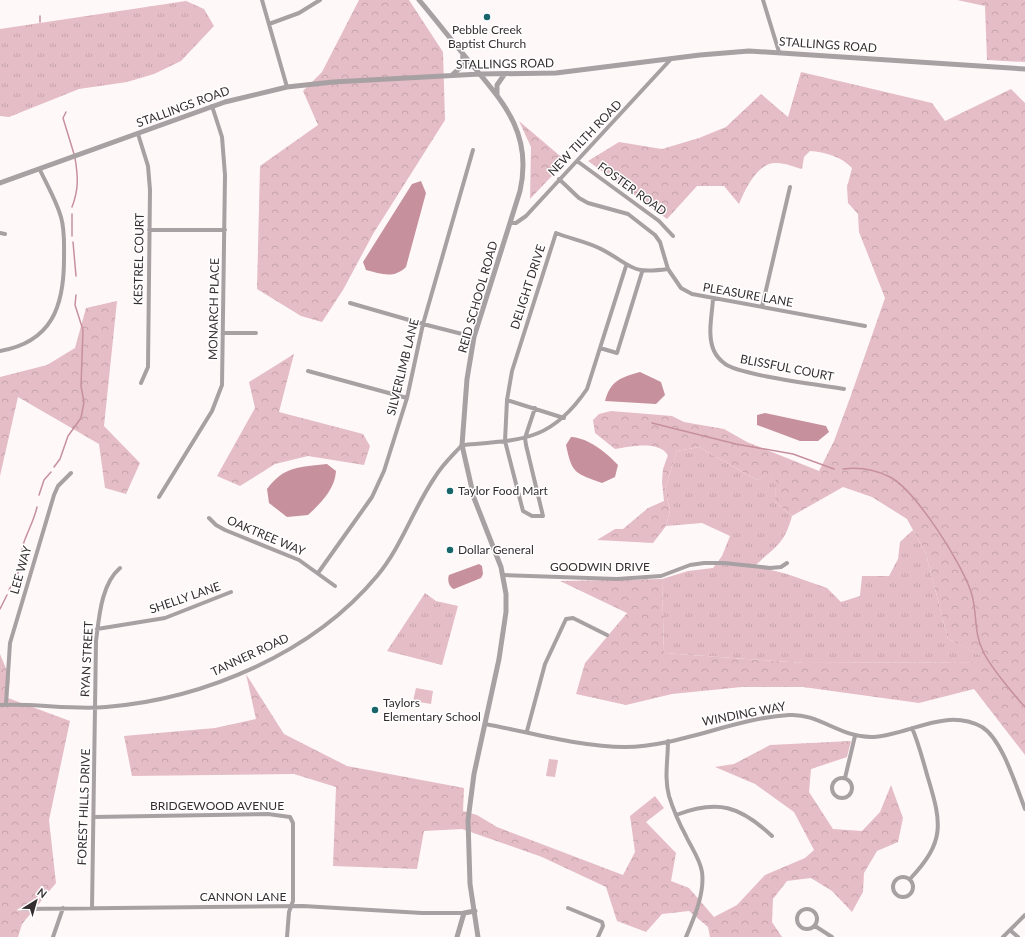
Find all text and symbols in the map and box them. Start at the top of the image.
marker: Pebble Creek Baptist Church [482,12,492,22]
place label: Pebble Creek Baptist Church [448,22,526,51]
street label: STALLINGS ROAD [779,34,878,55]
street label: STALLINGS ROAD [456,55,554,72]
street label: STALLINGS ROAD [134,83,232,130]
street label: NEW TILTH ROAD [545,96,625,179]
street label: FOSTER ROAD [595,159,670,219]
street label: KESTREL COURT [130,213,147,305]
street label: REID SCHOOL ROAD [454,239,501,355]
street label: DELIGHT DRIVE [507,242,548,331]
street label: MONARCH PLACE [205,258,222,360]
street label: PLEASURE LANE [702,279,795,310]
street label: SILVERLIMB LANE [383,317,422,417]
street label: BLISSFUL COURT [739,351,835,384]
place label: Taylor Food Mart [458,483,549,498]
marker: Taylor Food Mart [445,486,455,496]
street label: OAKTREE WAY [225,512,308,559]
place label: Dollar General [458,542,534,557]
street label: LEE WAY [6,543,35,596]
marker: Dollar General [445,545,455,555]
street label: GOODWIN DRIVE [550,559,650,574]
street label: SHELLY LANE [147,578,222,617]
street label: RYAN STREET [77,621,96,697]
street label: TANNER ROAD [208,630,291,679]
place label: Taylors Elementary School [383,695,481,724]
street label: WINDING WAY [701,698,788,729]
marker: Taylors Elementary School [370,705,380,715]
street label: FOREST HILLS DRIVE [74,748,93,865]
street label: BRIDGEWOOD AVENUE [150,798,284,813]
north arrow [16,881,56,921]
text: N [35,885,50,900]
street label: CANNON LANE [200,889,286,904]

